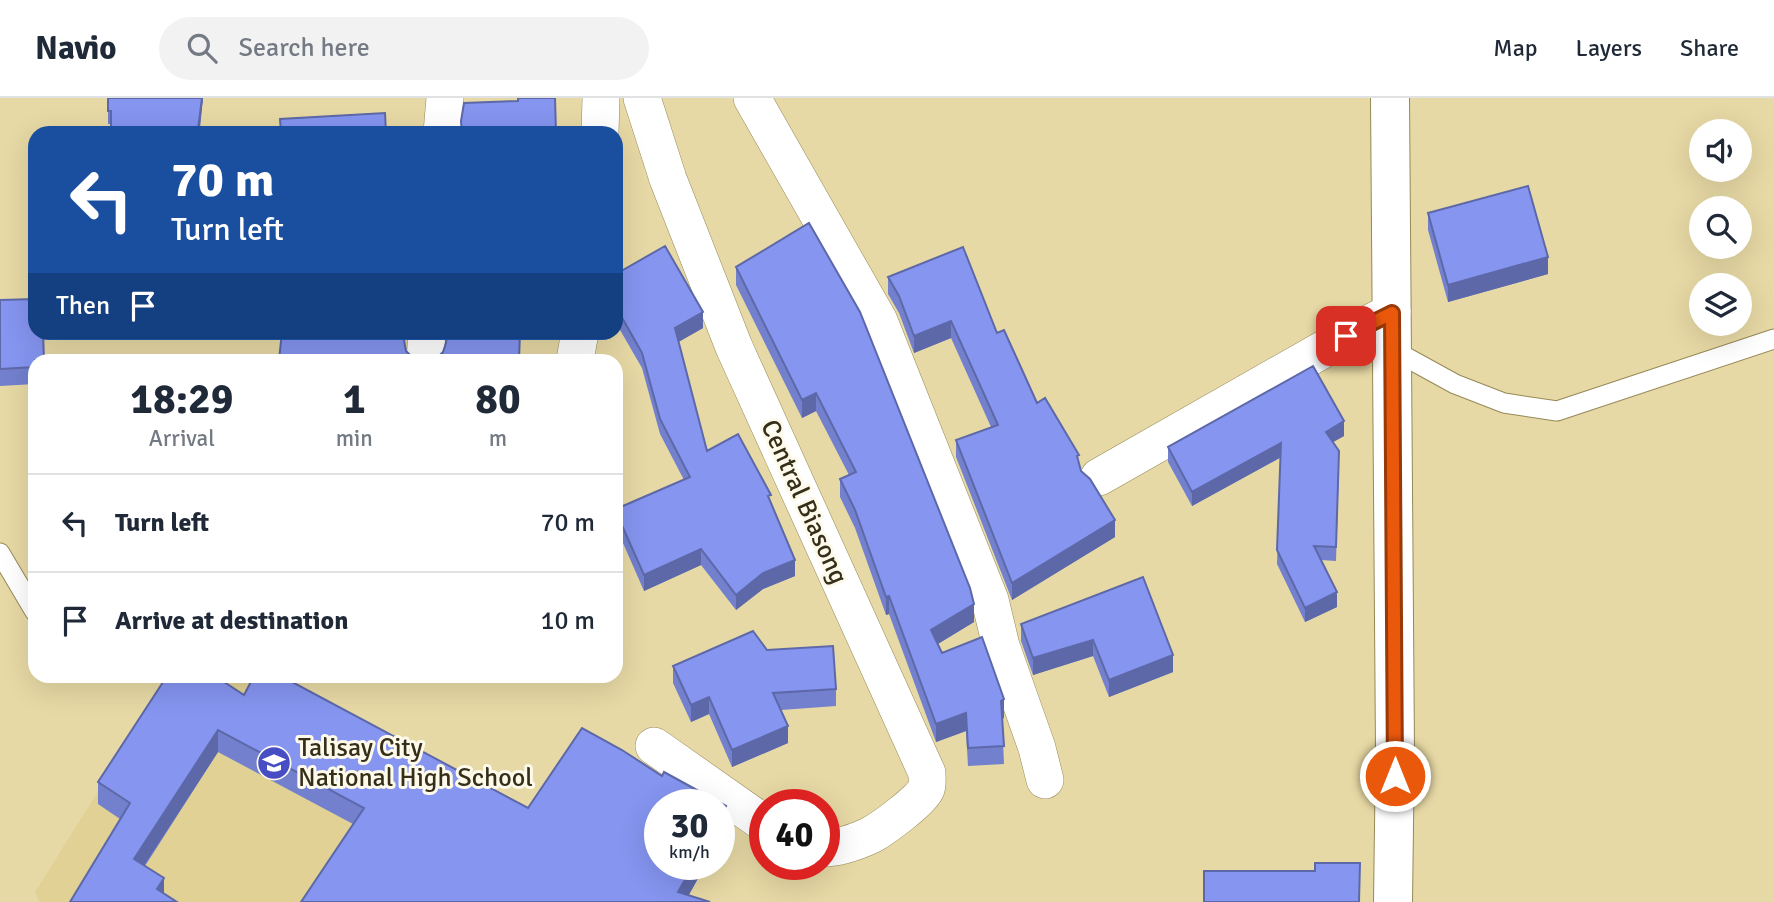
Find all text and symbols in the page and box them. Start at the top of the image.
search box [159,17,649,80]
text: Navio [35,28,117,69]
icon: search [183,29,221,67]
text: Search here [239,32,370,64]
text: Map [1493,33,1538,63]
text: Layers [1576,33,1642,63]
text: Share [1680,33,1739,63]
map controls [1689,119,1752,336]
button: sound [1689,119,1752,182]
text: 70 m [171,150,274,210]
icon: left [56,154,147,245]
button: search [1689,196,1752,259]
text: Turn left [171,210,284,249]
button: layers [1689,273,1752,336]
icon: arrive [124,287,162,325]
text: Then [56,290,110,322]
pin [1316,306,1376,366]
icon: arrive [1327,317,1365,355]
text: 18:29 [130,374,233,425]
text: 1 [343,374,366,425]
text: 80 [475,374,521,425]
street label: Central Biasong [753,415,855,589]
text: Arrival [149,424,215,453]
text: min [336,424,373,453]
text: m [489,424,507,453]
icon: left [56,504,94,542]
text: Turn left [115,507,209,539]
text: 70 m [540,507,595,539]
icon: arrive [56,602,94,640]
text: Arrive at destination [115,605,348,637]
text: 10 m [540,605,595,637]
place label: Talisay City National High School [298,732,533,794]
position arrow [1358,739,1432,813]
school or university icon: Talisay City National High School [255,744,293,782]
speed limit sign: 40 [749,789,840,880]
text: 30 [671,804,708,847]
text: km/h [669,841,710,863]

